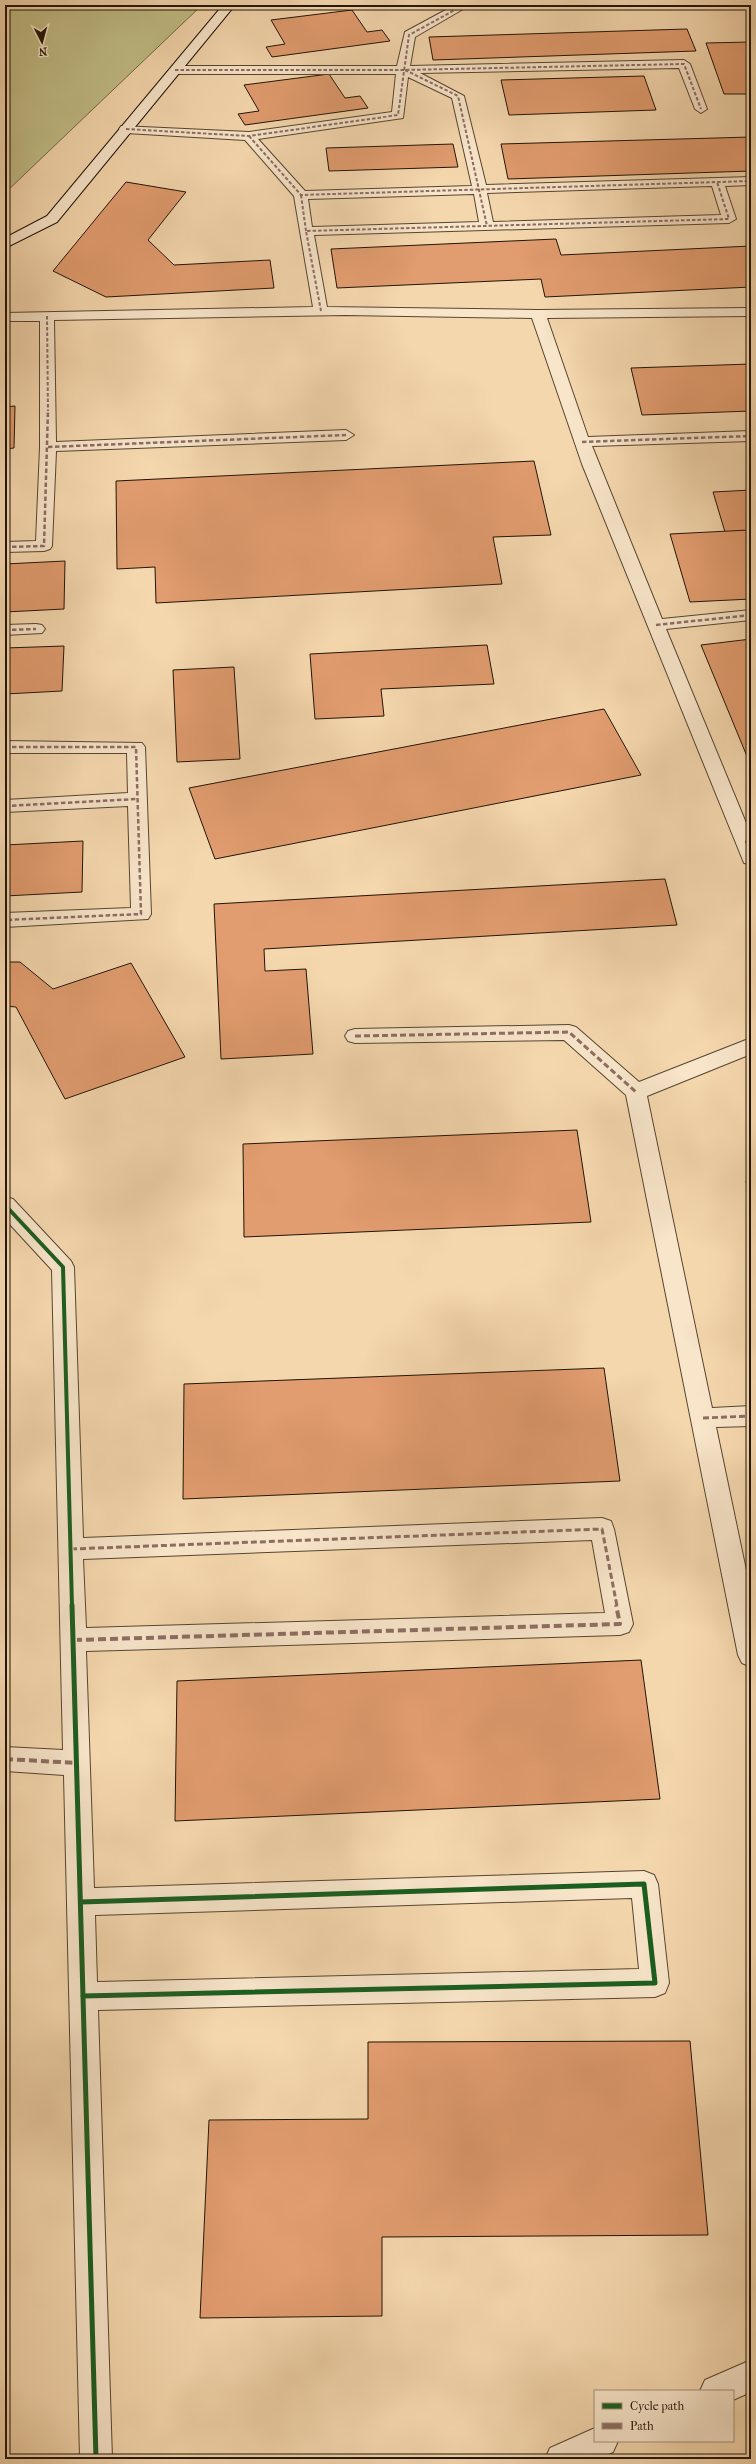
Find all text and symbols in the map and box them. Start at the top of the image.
north arrow [22,22,62,62]
text: N [38,45,48,58]
legend [594,2390,734,2442]
text: Cycle path [630,2399,685,2413]
text: Path [630,2419,654,2433]

